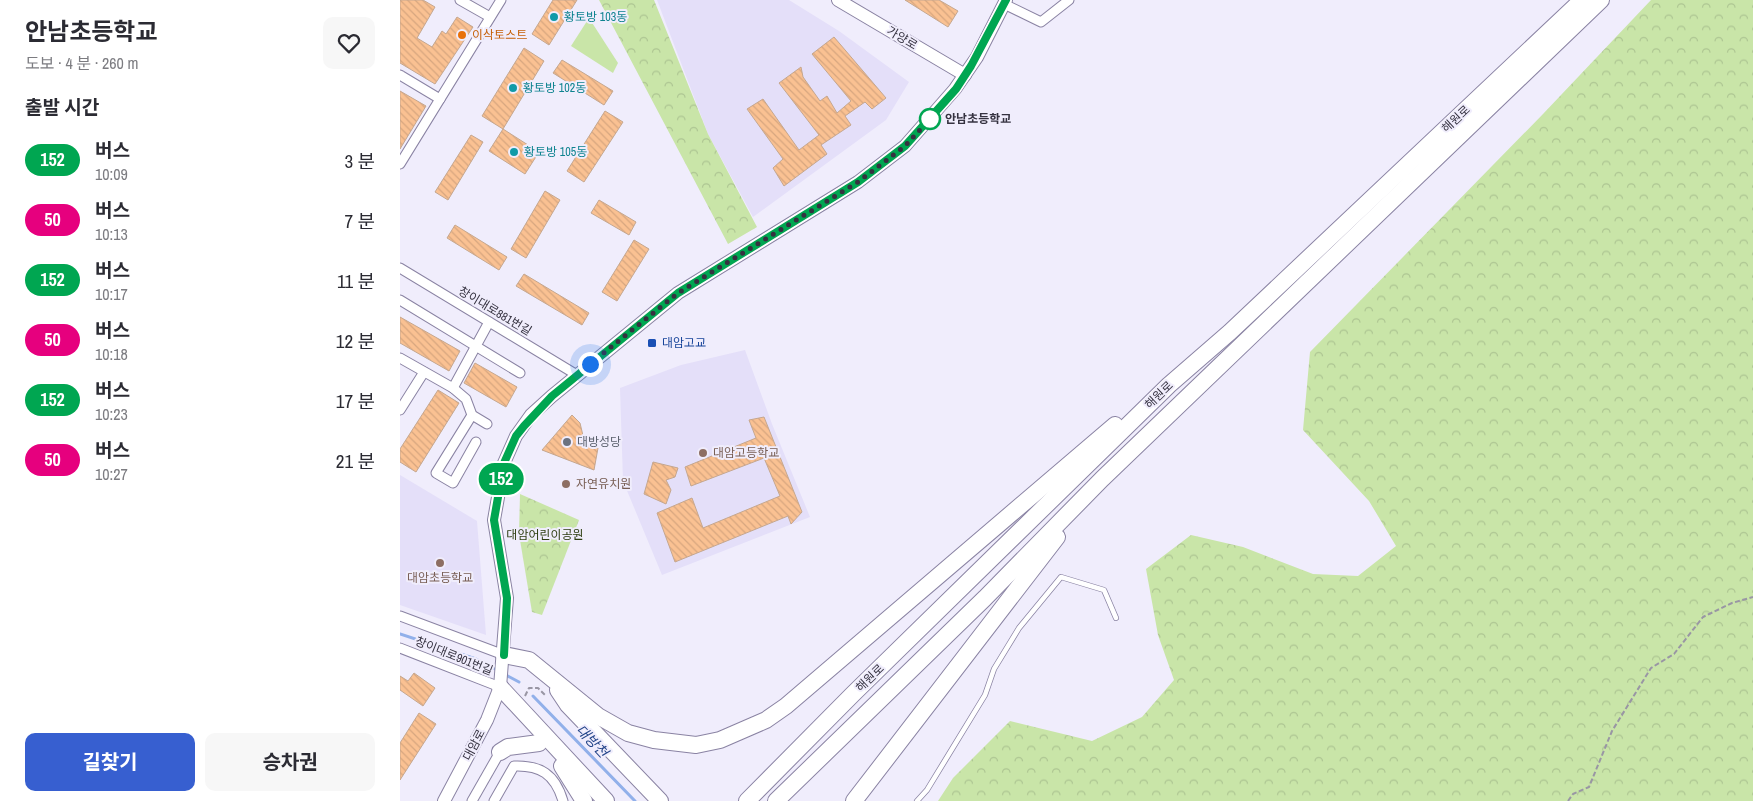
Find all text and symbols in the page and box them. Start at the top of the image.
place label: 황토방 103동 [564,9,627,25]
marker: 황토방 103동 [548,11,560,23]
text: 안남초등학교 [25,15,157,47]
button: heart [323,17,375,69]
street label: 가양로 [884,23,920,53]
place label: 이삭토스트 [472,27,527,43]
marker: 이삭토스트 [456,29,468,41]
text: 도보 · 4 분 · 260 m [25,52,138,74]
place label: 황토방 102동 [523,80,586,96]
marker: 황토방 102동 [507,82,519,94]
text: 출발 시간 [25,94,99,120]
street label: 해원로 [1438,102,1474,136]
marker: 안남초등학교 [919,108,941,130]
place label: 안남초등학교 [945,111,1011,127]
text: 버스 [95,137,130,163]
place label: 황토방 105동 [524,144,587,160]
marker: 황토방 105동 [508,146,520,158]
text: 152 [40,147,65,172]
text: 3 분 [345,148,375,174]
text: 10:09 [95,163,128,185]
text: 버스 [95,197,130,223]
text: 50 [44,207,61,232]
text: 7 분 [345,208,375,234]
text: 10:13 [95,223,128,245]
text: 버스 [95,257,130,283]
text: 152 [40,267,65,292]
text: 11 분 [337,268,375,294]
text: 10:17 [95,283,128,305]
street label: 창이대로881번길 [455,283,535,339]
text: 버스 [95,317,130,343]
text: 50 [44,327,61,352]
text: 12 분 [336,328,375,354]
place label: 대암고교 [662,335,706,351]
marker: 대암고교 [646,337,658,349]
text: 10:18 [95,343,128,365]
your location [578,352,603,377]
text: 버스 [95,377,130,403]
street label: 해원로 [1142,378,1176,412]
text: 152 [40,387,65,412]
text: 17 분 [336,388,375,414]
text: 10:23 [95,403,128,425]
place label: 대방성당 [577,434,621,450]
marker: 대방성당 [561,436,573,448]
text: 버스 [95,437,130,463]
place label: 대암고등학교 [713,445,779,461]
text: 50 [44,447,61,472]
marker: 대암고등학교 [697,447,709,459]
text: 21 분 [336,448,375,474]
text: 10:27 [95,463,128,485]
line badge: 152 [472,463,530,495]
text: 152 [489,466,513,491]
place label: 자연유치원 [576,476,631,492]
marker: 자연유치원 [560,478,572,490]
park label: 대암어린이공원 [506,527,584,543]
marker: 대암초등학교 [434,557,446,569]
place label: 대암초등학교 [407,570,473,586]
street label: 창이대로901번길 [413,633,495,679]
street label: 해원로 [853,661,887,695]
water label: 대방천 [572,721,613,762]
street label: 대암로 [459,727,489,763]
button: 길찾기 [25,733,195,791]
button: 승차권 [205,733,375,791]

